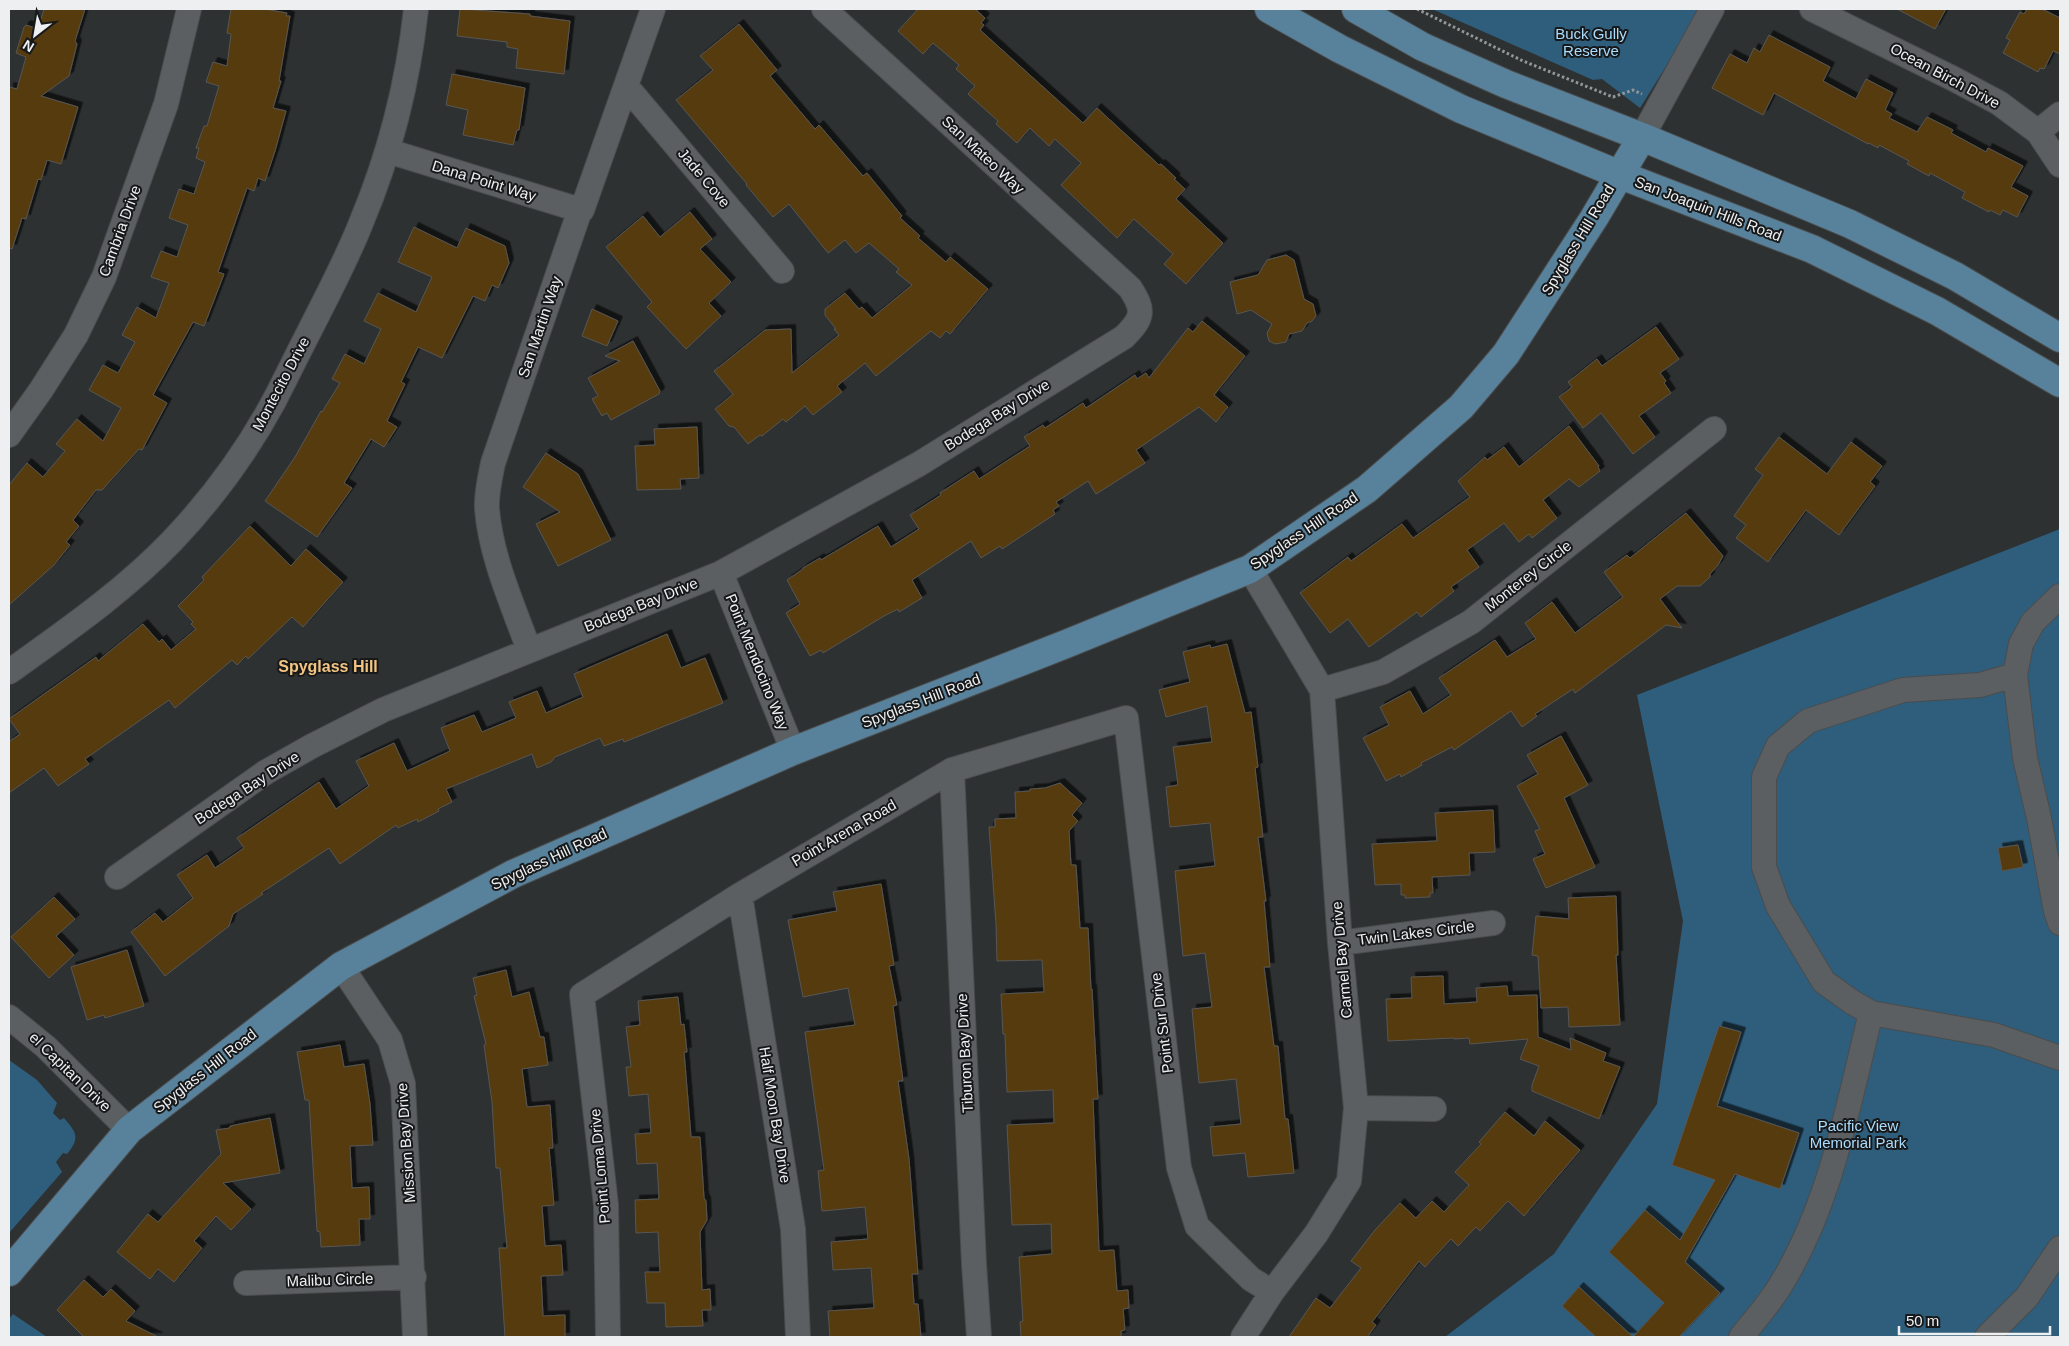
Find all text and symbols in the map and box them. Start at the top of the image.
north arrow [10,10,60,60]
park label: Buck Gully Reserve [1555,25,1627,59]
text: N [20,37,37,56]
street label: Ocean Birch Drive [1888,39,2003,112]
street label: San Mateo Way [939,112,1028,197]
street label: Jade Cove [675,145,734,211]
street label: Dana Point Way [430,157,539,205]
street label: San Joaquin Hills Road [1632,173,1784,244]
street label: Spyglass Hill Road [1538,181,1617,298]
street label: Cambria Drive [95,183,144,279]
street label: San Martin Way [514,273,565,380]
street label: Montecito Drive [249,334,313,434]
street label: Bodega Bay Drive [941,375,1053,454]
street label: Spyglass Hill Road [1247,488,1361,573]
street label: Monterey Circle [1481,537,1574,615]
street label: Bodega Bay Drive [582,574,700,635]
street label: Point Mendocino Way [722,591,793,733]
district label: Spyglass Hill [278,658,378,675]
street label: Spyglass Hill Road [859,670,983,731]
street label: Bodega Bay Drive [191,748,302,828]
street label: Point Arena Road [789,796,899,869]
street label: Spyglass Hill Road [488,824,609,893]
street label: Carmel Bay Drive [1328,901,1355,1019]
street label: Twin Lakes Circle [1357,917,1475,948]
street label: Point Sur Drive [1147,972,1176,1074]
street label: Tiburon Bay Drive [953,993,976,1113]
street label: Spyglass Hill Road [150,1025,260,1116]
street label: el Capitan Drive [26,1028,115,1115]
street label: Half Moon Bay Drive [756,1046,795,1184]
street label: Mission Bay Drive [393,1083,418,1203]
street label: Point Loma Drive [586,1108,613,1224]
park label: Pacific View Memorial Park [1810,1117,1907,1151]
street label: Malibu Circle [286,1269,374,1290]
scale bar [1899,1304,2050,1336]
text: 50 m [1906,1312,1939,1329]

